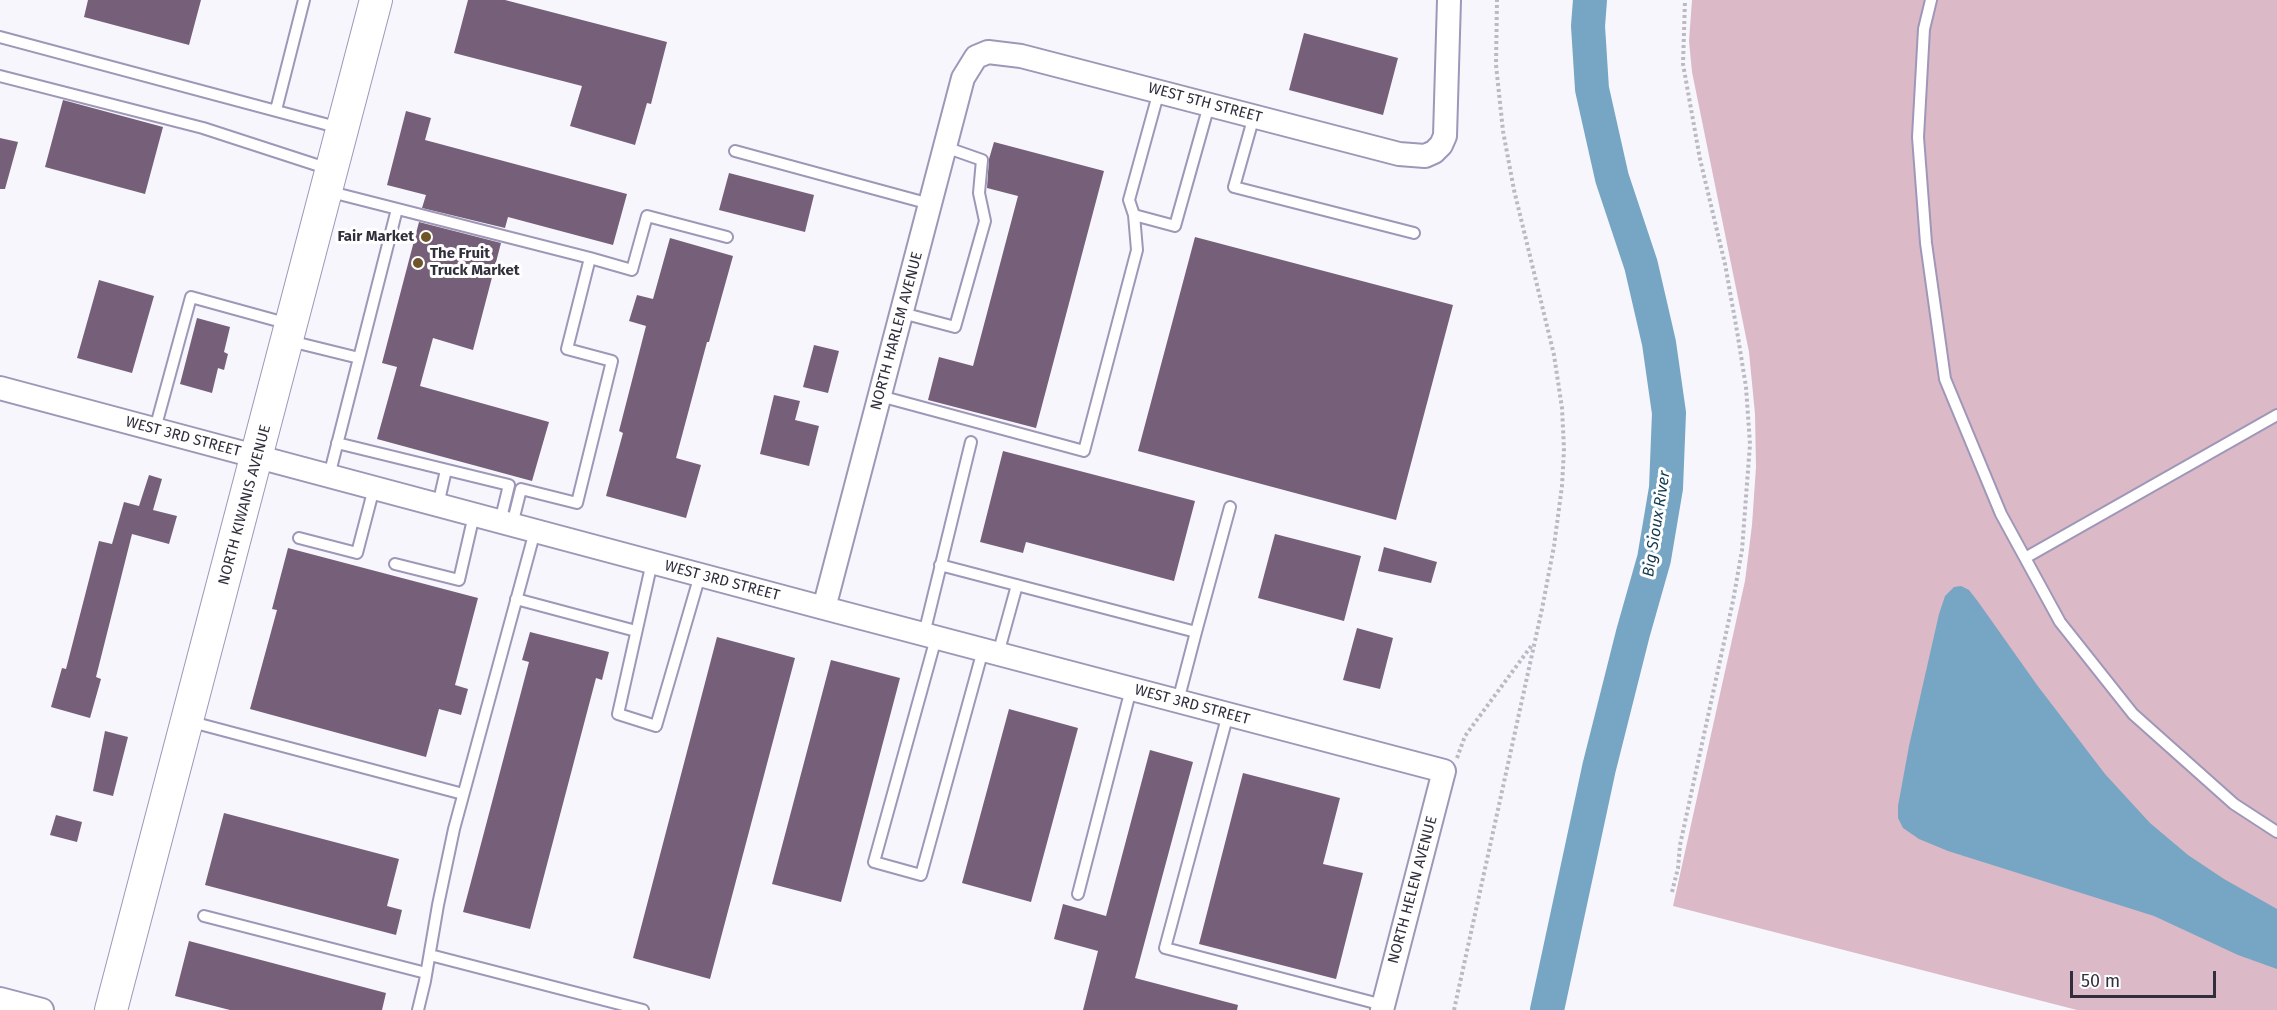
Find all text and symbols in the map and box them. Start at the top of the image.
street label: WEST 5TH STREET [1146,79,1264,127]
place label: Fair Market [337,228,414,246]
marker: Fair Market [419,230,433,244]
place label: The Fruit Truck Market [430,245,519,280]
street label: NORTH HARLEM AVENUE [867,250,927,412]
marker: The Fruit Truck Market [411,256,425,270]
street label: WEST 3RD STREET [123,413,243,461]
street label: NORTH KIWANIS AVENUE [215,423,275,587]
water label: Big Sioux River [1639,470,1675,578]
street label: WEST 3RD STREET [662,557,782,605]
street label: WEST 3RD STREET [1132,681,1252,729]
street label: NORTH HELEN AVENUE [1385,814,1441,966]
scale bar [2073,959,2218,997]
text: 50 m [2081,970,2120,992]

